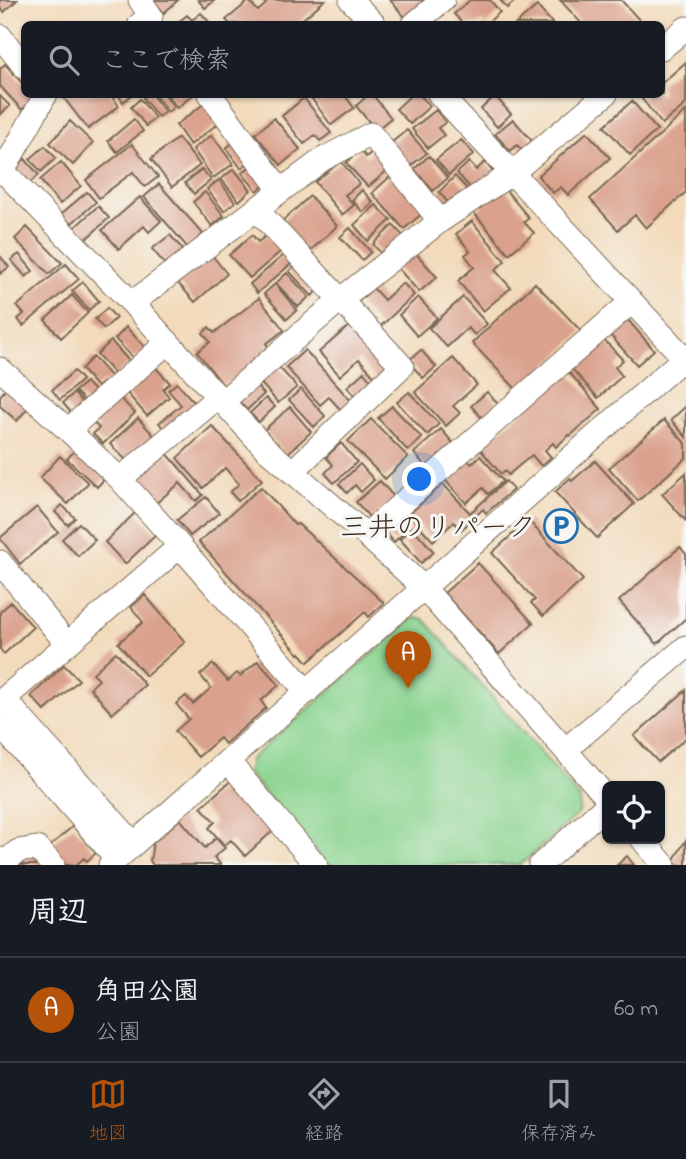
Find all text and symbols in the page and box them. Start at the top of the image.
search box [21,21,665,98]
icon: search [45,41,83,79]
text: ここで検索 [101,43,231,81]
your location [402,462,436,496]
parking icon: 三井のリパーク [542,507,580,545]
place label: 三井のリパーク [340,509,536,550]
pin: A [385,631,431,689]
map controls [602,781,665,844]
button: locate [602,781,665,844]
text: 周辺 [28,892,88,936]
text: 角田公園 [95,974,199,1012]
text: A [44,993,58,1026]
text: 60 m [614,993,658,1026]
text: 公園 [95,1017,141,1050]
tab: 地図 [89,1075,127,1148]
tab: 経路 [305,1075,343,1148]
tab: 保存済み [521,1075,597,1148]

